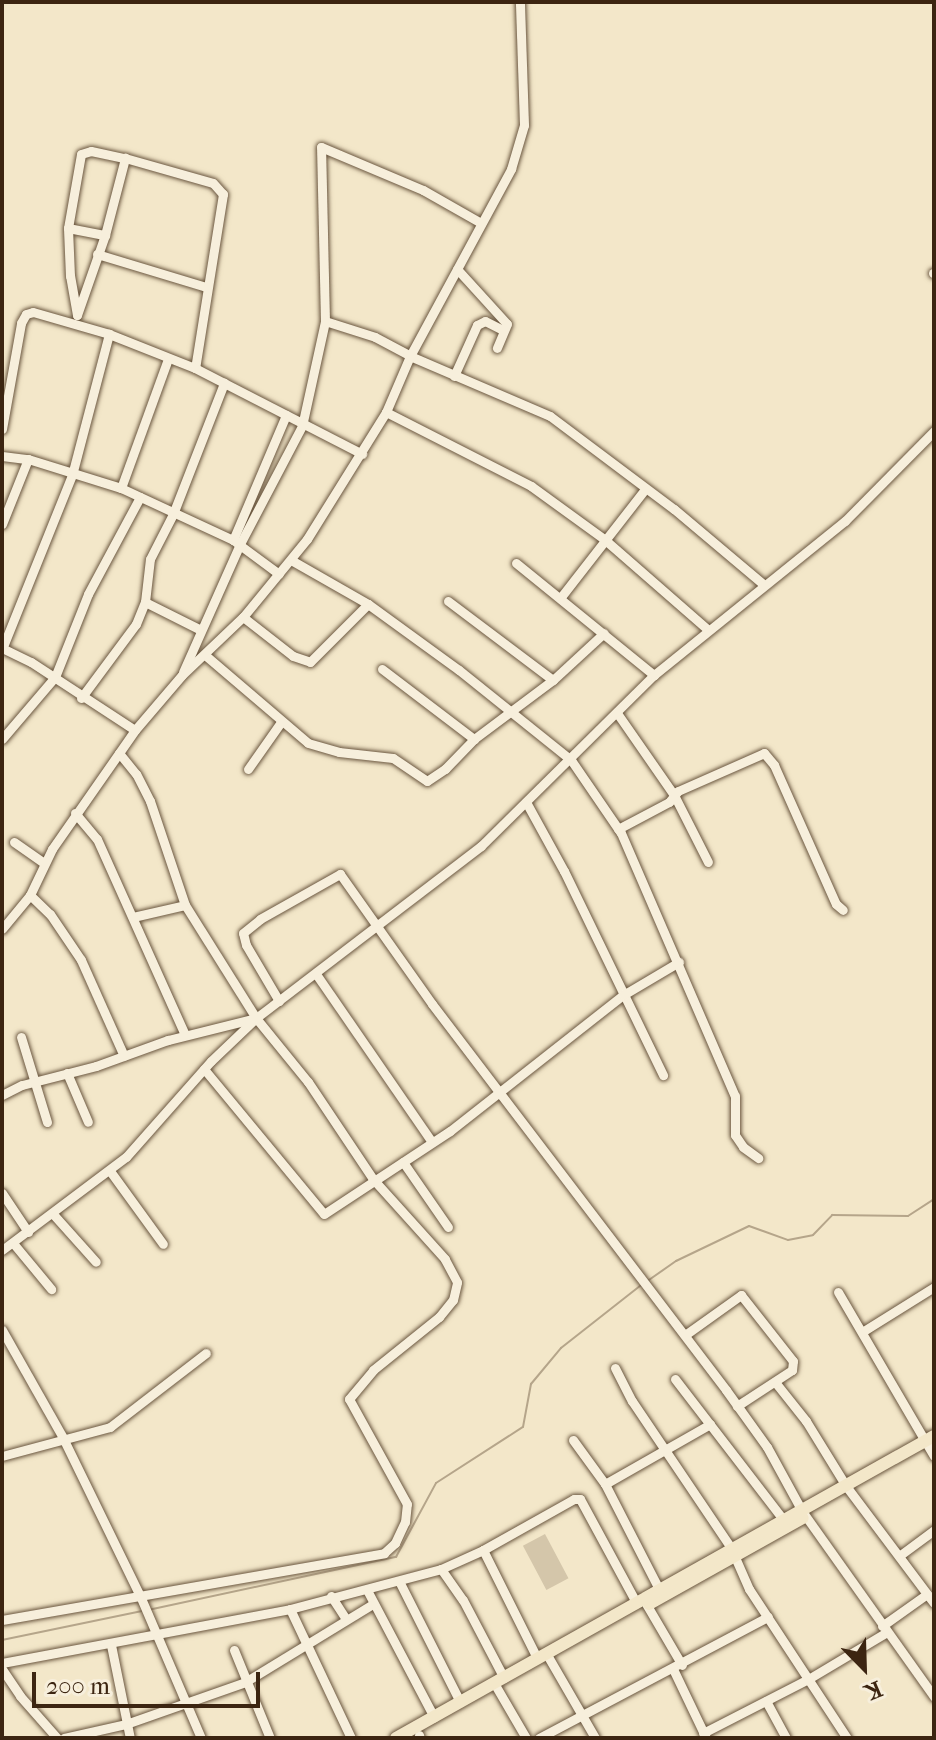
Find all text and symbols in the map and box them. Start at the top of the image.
north arrow [824,1628,904,1708]
scale bar [36,1656,264,1706]
text: 200 m [46,1672,110,1700]
text: K [861,1675,886,1705]

